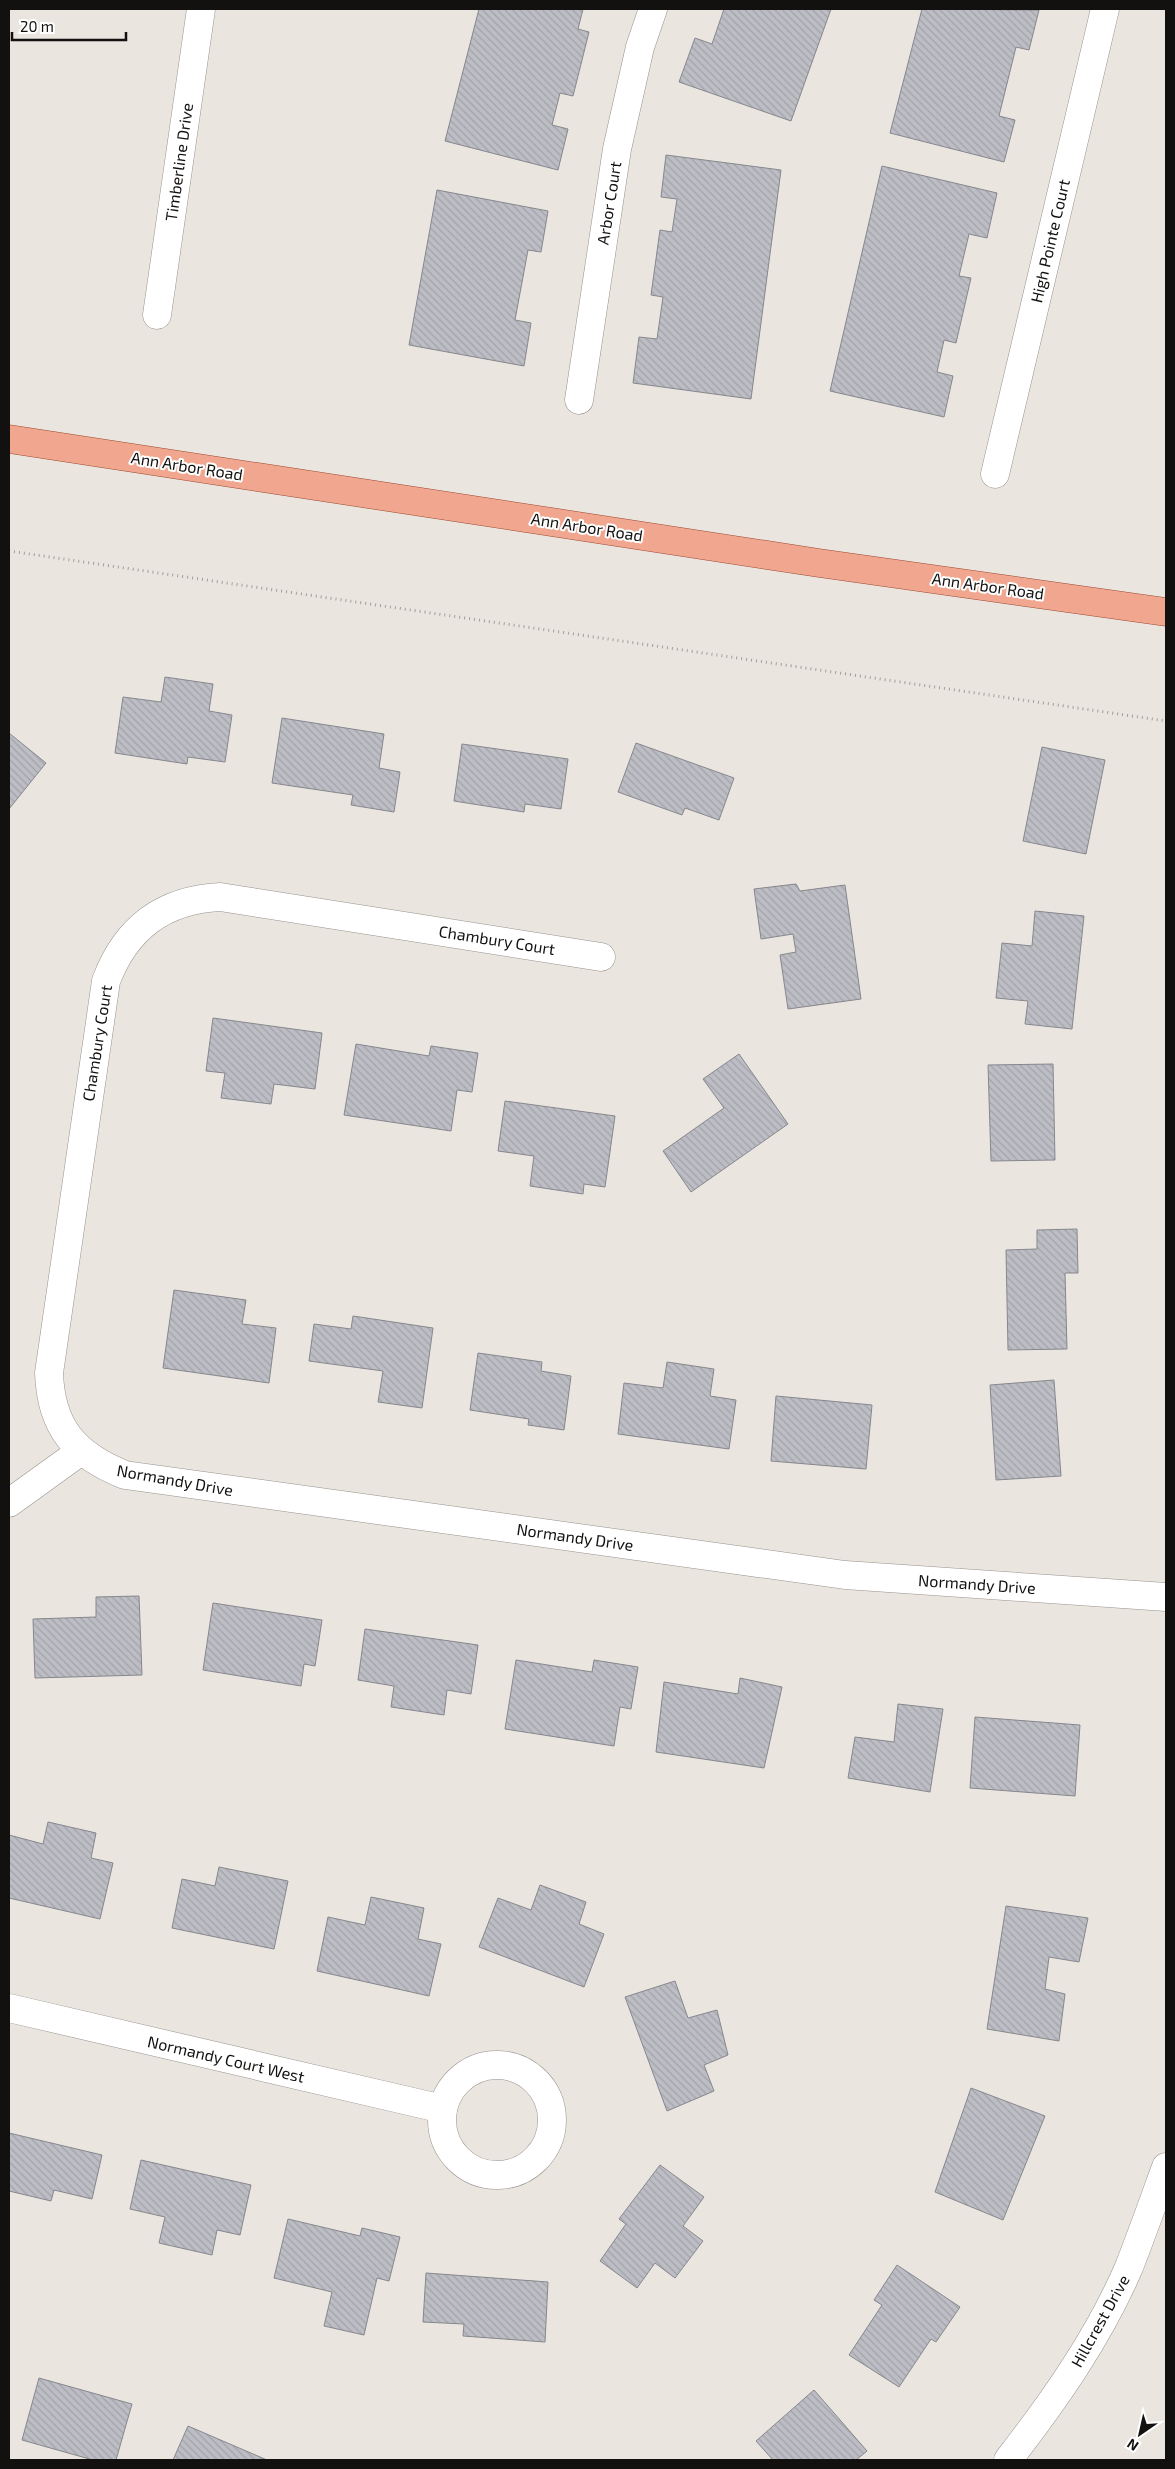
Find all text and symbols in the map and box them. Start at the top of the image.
scale bar [12,10,126,42]
text: 20 m [20,17,54,35]
street label: Timberline Drive [161,101,196,222]
street label: Arbor Court [593,160,624,246]
street label: High Pointe Court [1026,177,1073,305]
street label: Ann Arbor Road [130,447,244,484]
street label: Ann Arbor Road [530,508,644,545]
street label: Ann Arbor Road [931,568,1045,603]
street label: Chambury Court [438,921,557,958]
street label: Chambury Court [78,983,115,1102]
street label: Normandy Drive [115,1460,235,1499]
street label: Normandy Drive [515,1519,635,1554]
street label: Normandy Drive [918,1570,1036,1597]
street label: Normandy Court West [146,2031,307,2086]
street label: Hillcrest Drive [1066,2271,1133,2370]
north arrow [1115,2409,1165,2459]
text: N [1124,2435,1141,2455]

